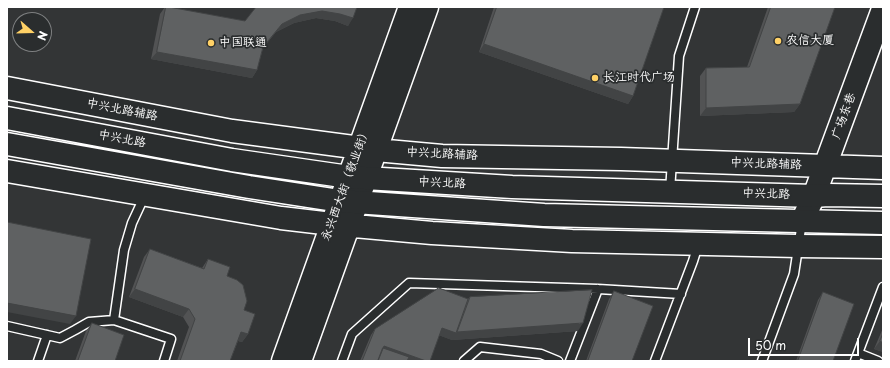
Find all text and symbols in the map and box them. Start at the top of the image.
north arrow [12,12,52,52]
text: N [33,29,52,43]
place label: 农信大厦 [786,34,834,48]
place label: 中国联通 [219,36,267,50]
marker: 农信大厦 [773,36,783,46]
marker: 中国联通 [206,38,216,48]
place label: 长江时代广场 [603,71,675,85]
marker: 长江时代广场 [590,73,600,83]
street label: 广场东巷 [829,91,859,141]
street label: 中兴北路辅路 [85,96,159,124]
street label: 永兴西大街（敬业街） [319,125,373,243]
street label: 中兴北路 [97,127,147,151]
street label: 中兴北路辅路 [406,145,478,163]
street label: 中兴北路辅路 [730,156,802,172]
street label: 中兴北路 [418,175,466,191]
street label: 中兴北路 [742,186,790,202]
scale bar [750,330,861,356]
text: 50 m [755,336,786,354]

